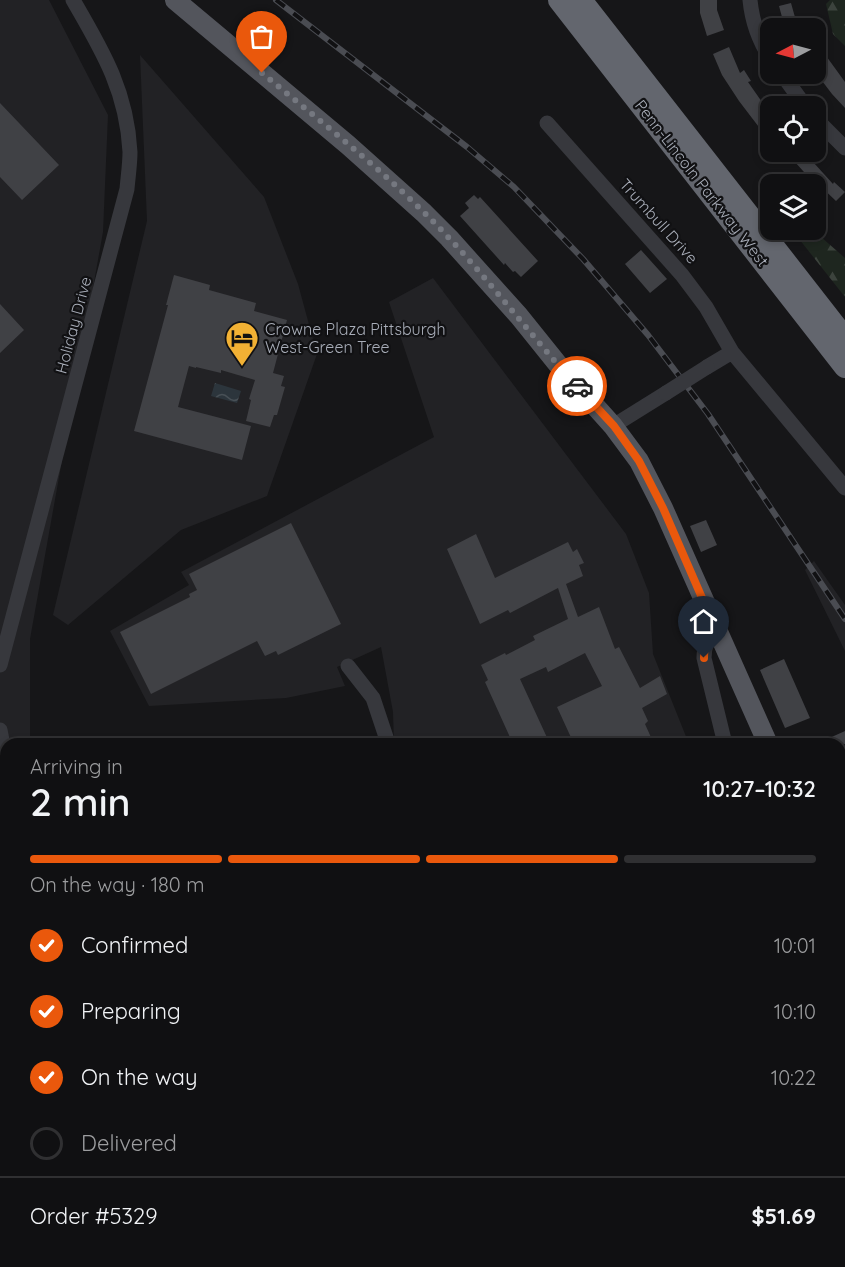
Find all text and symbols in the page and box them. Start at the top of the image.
pin [236,11,287,73]
north arrow [760,18,826,84]
map controls [760,18,826,240]
icon: bag [245,20,278,53]
street label: Penn-Lincoln Parkway West [631,96,773,270]
button: locate [760,96,826,162]
street label: Trumbull Drive [616,174,702,268]
button: layers [760,174,826,240]
street label: Holiday Drive [50,274,96,376]
place label: Crowne Plaza Pittsburgh West-Green Tree [265,319,446,357]
hotel icon: Crowne Plaza Pittsburgh West-Green Tree [224,320,260,367]
courier [547,356,607,416]
icon: car [561,370,594,403]
pin [678,596,729,658]
icon: home [687,605,720,638]
text: Arriving in [30,754,123,779]
text: 10:27–10:32 [703,775,816,803]
text: 2 min [30,777,131,826]
text: On the way · 180 m [30,872,204,897]
icon: check [30,929,63,962]
text: Confirmed [81,931,188,959]
text: 10:01 [774,933,816,958]
icon: check [30,995,63,1028]
text: Preparing [81,997,181,1025]
text: 10:10 [774,999,816,1024]
icon: check [30,1061,63,1094]
text: On the way [81,1063,197,1091]
text: 10:22 [771,1065,816,1090]
text: Delivered [81,1129,177,1157]
text: Order #5329 [30,1202,157,1230]
text: $51.69 [751,1202,816,1230]

